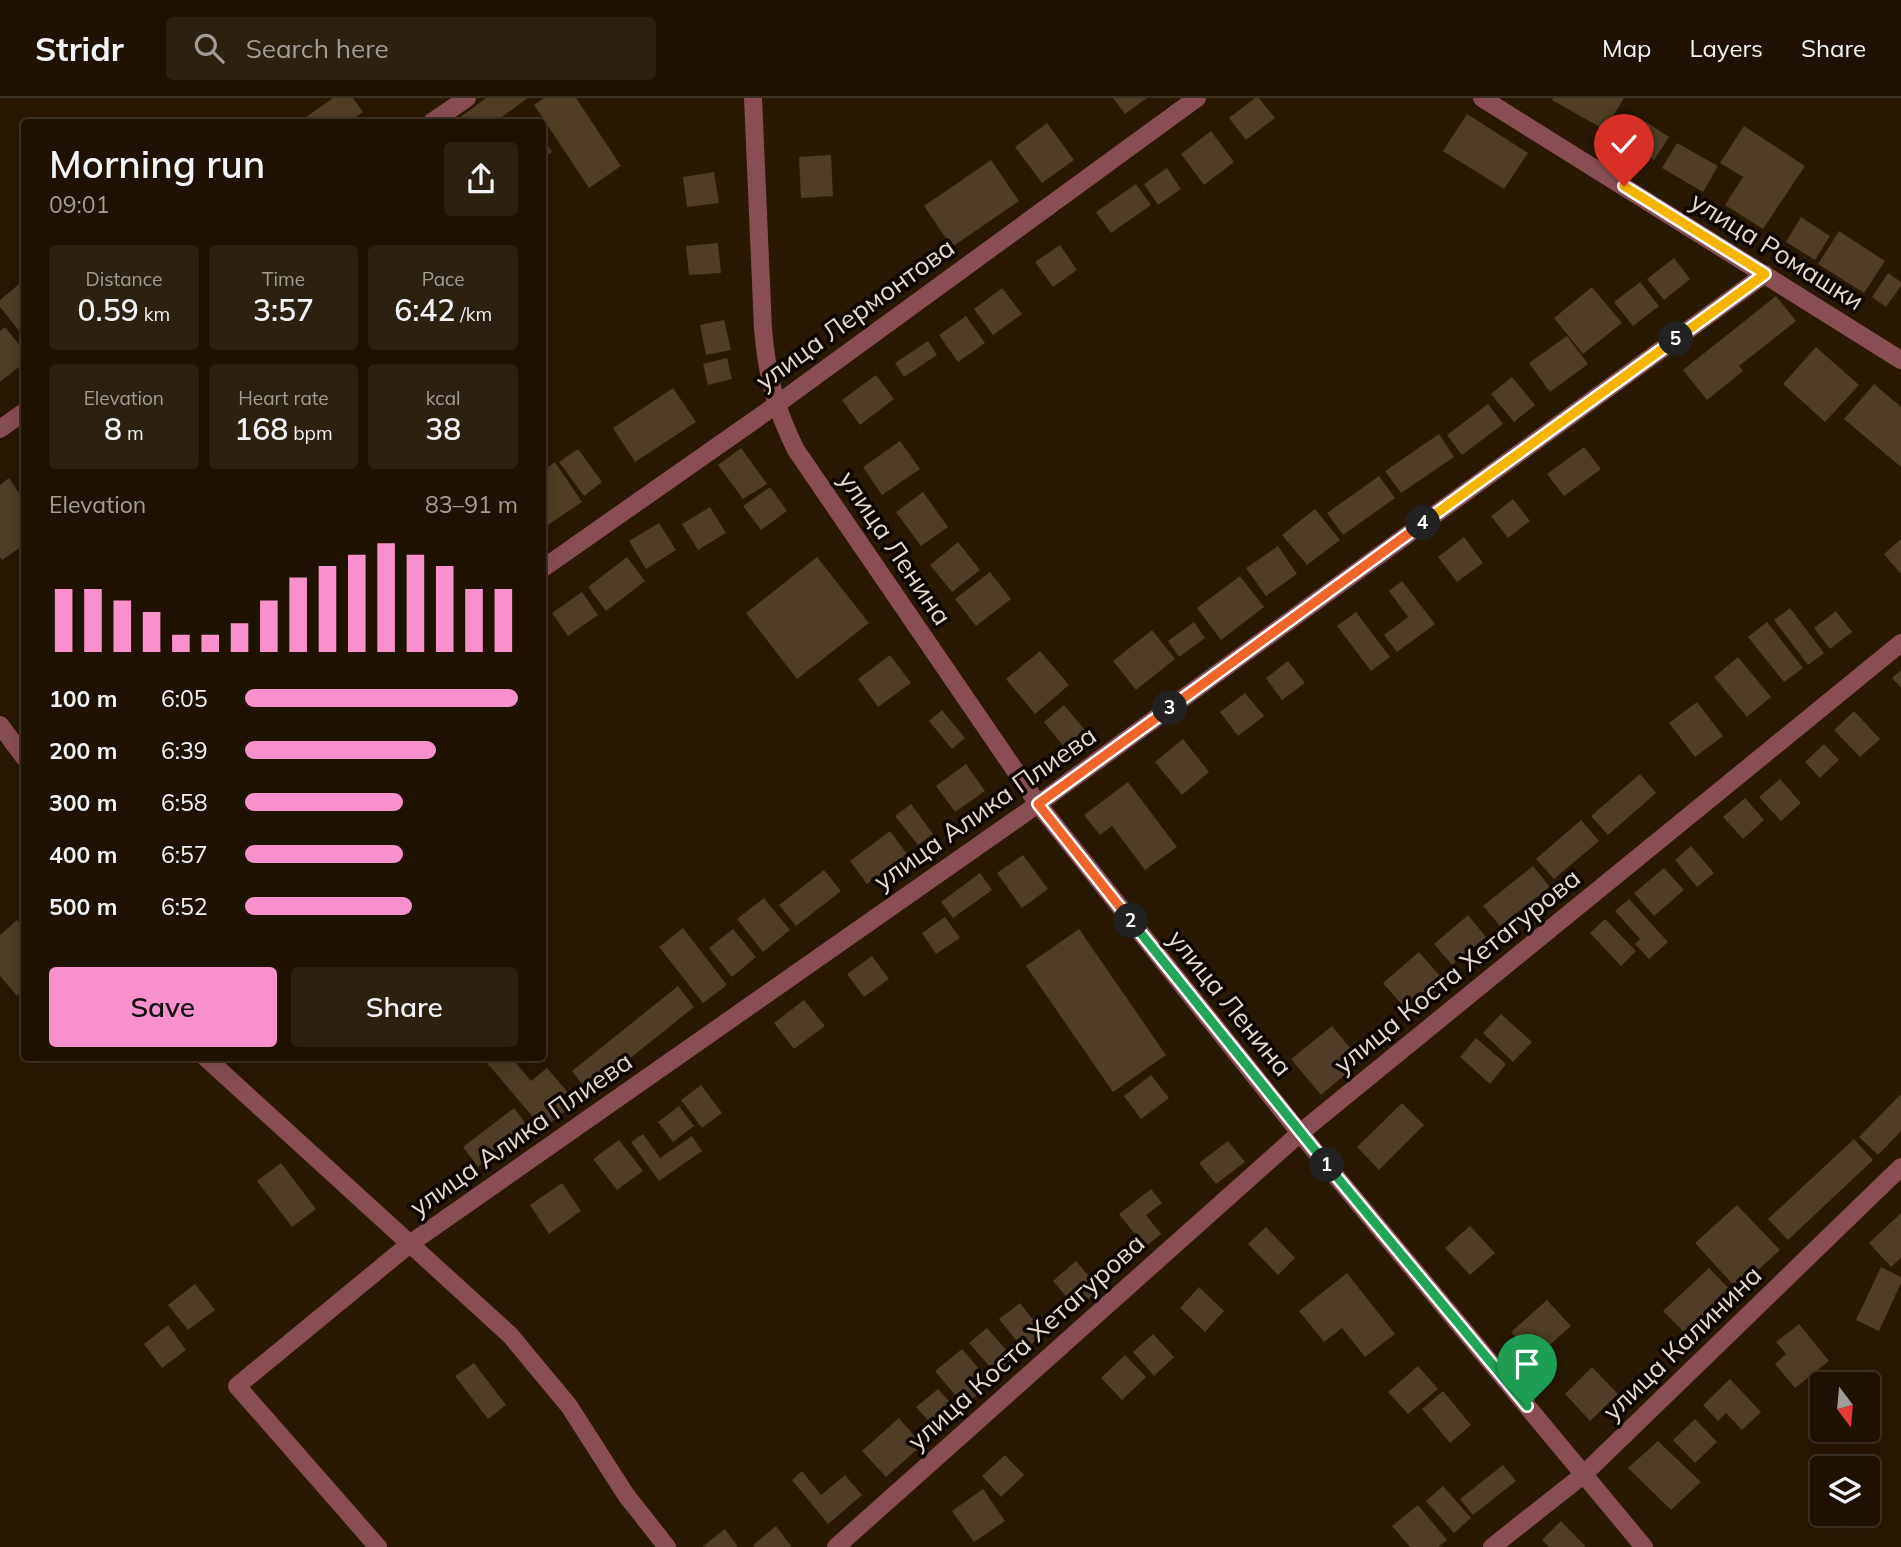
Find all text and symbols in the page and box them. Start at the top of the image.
search box [166,17,656,80]
text: Stridr [35,28,124,69]
icon: search [190,29,228,67]
text: Search here [246,32,389,65]
text: Map [1602,33,1651,63]
text: Layers [1689,33,1763,63]
text: Share [1801,33,1866,63]
pin [1594,114,1654,186]
icon: check [1605,125,1643,163]
text: Morning run [49,140,265,188]
button: share [444,142,518,216]
street label: улица Ромашки [1684,184,1870,317]
text: 09:01 [49,190,109,219]
street label: улица Лермонтова [749,230,961,397]
text: Distance [85,267,162,291]
text: Time [262,267,305,291]
text: Pace [422,267,465,291]
text: 0.59 [78,291,139,329]
text: 3:57 [253,291,314,329]
text: 6:42 [394,291,455,329]
text: km [139,302,170,326]
text: /km [455,302,492,326]
pin: 5 [1658,322,1694,356]
text: 5 [1670,326,1681,350]
text: Elevation [84,386,164,410]
text: Heart rate [238,386,329,410]
text: kcal [426,386,461,410]
text: 8 [104,410,122,448]
text: 168 [234,410,288,448]
text: 38 [425,410,461,448]
text: m [122,421,144,445]
text: bpm [288,421,333,445]
street label: улица Ленина [832,464,959,631]
text: Elevation [49,490,146,519]
text: 83–91 m [425,490,518,519]
pin: 4 [1406,506,1440,540]
text: 4 [1417,510,1428,534]
text: 100 m [49,684,117,713]
text: 6:05 [161,684,208,713]
pin: 3 [1152,690,1188,726]
text: 3 [1164,695,1175,719]
street label: улица Алика Плиева [867,718,1102,897]
text: 200 m [49,736,117,765]
text: 6:39 [161,736,208,765]
text: 300 m [49,788,117,817]
text: 6:58 [161,788,208,817]
text: 400 m [49,840,117,869]
text: 6:57 [161,840,208,869]
street label: улица Коста Хетагурова [1327,861,1587,1080]
text: 500 m [49,892,117,921]
text: 6:52 [161,892,208,921]
pin: 2 [1114,904,1148,938]
text: 2 [1125,908,1136,932]
street label: улица Ленина [1161,923,1300,1083]
button: Save [49,967,277,1047]
button: Share [291,967,518,1047]
street label: улица Алика Плиева [403,1044,638,1223]
pin: 1 [1310,1148,1344,1182]
text: 1 [1321,1152,1332,1176]
street label: улица Коста Хетагурова [900,1226,1151,1457]
street label: улица Калинина [1595,1258,1768,1427]
pin [1497,1334,1557,1406]
icon: arrive [1508,1345,1546,1383]
north arrow [1810,1372,1880,1442]
map controls [1810,1372,1880,1526]
button: layers [1810,1456,1880,1526]

